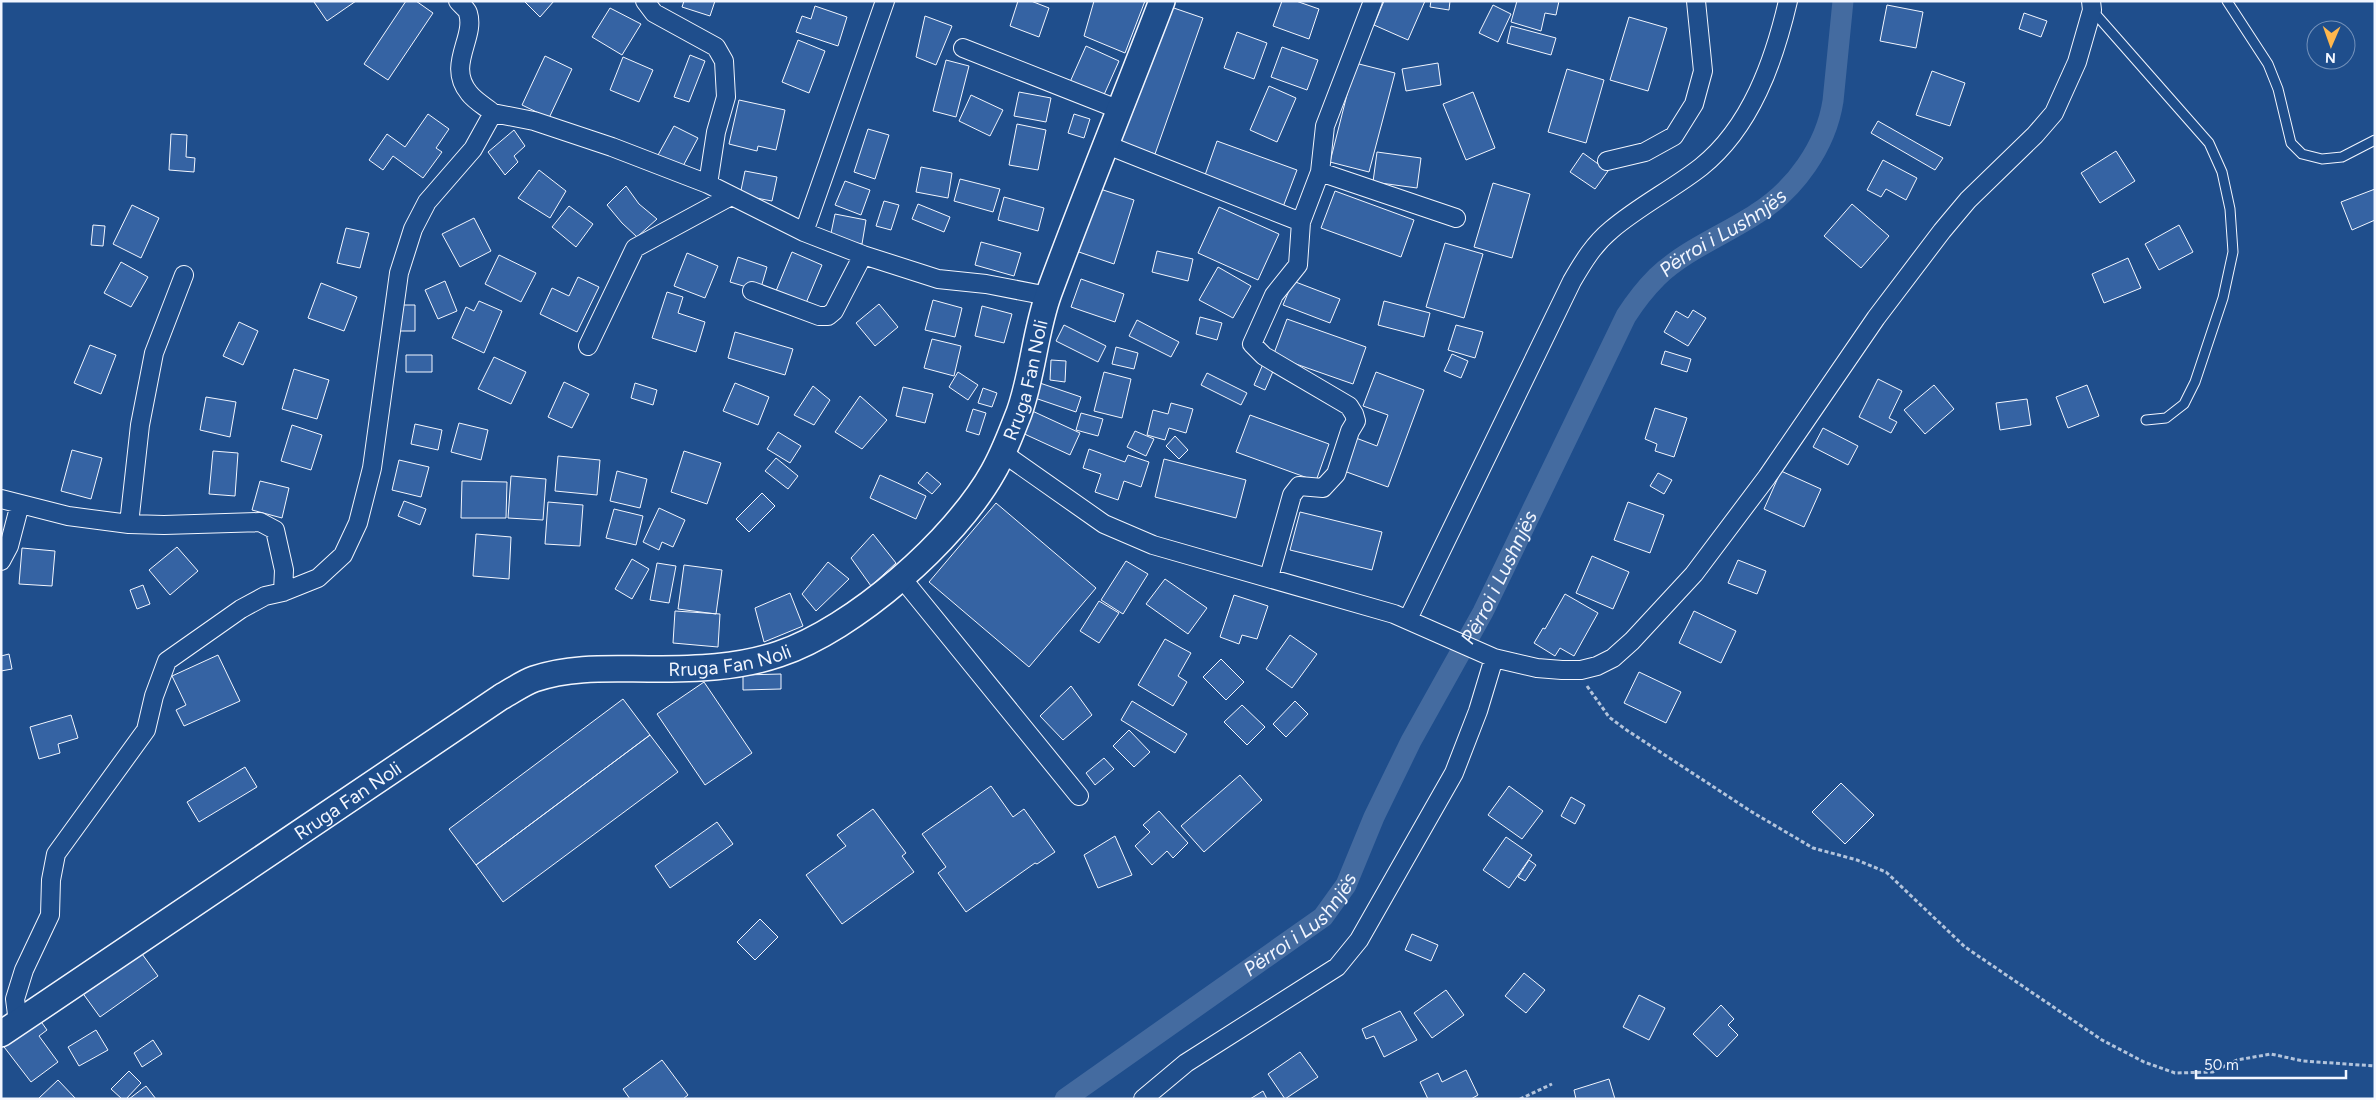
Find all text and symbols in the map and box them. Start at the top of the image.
north arrow [2306,20,2356,70]
text: N [2325,49,2336,66]
water label: Përroi i Lushnjës [1654,183,1792,282]
street label: Rruga Fan Noli [998,317,1052,444]
water label: Përroi i Lushnjës [1456,506,1542,648]
street label: Rruga Fan Noli [668,639,794,680]
street label: Rruga Fan Noli [290,756,406,845]
water label: Përroi i Lushnjës [1239,869,1362,981]
scale bar [2196,1048,2346,1080]
text: 50 m [2204,1056,2239,1074]

